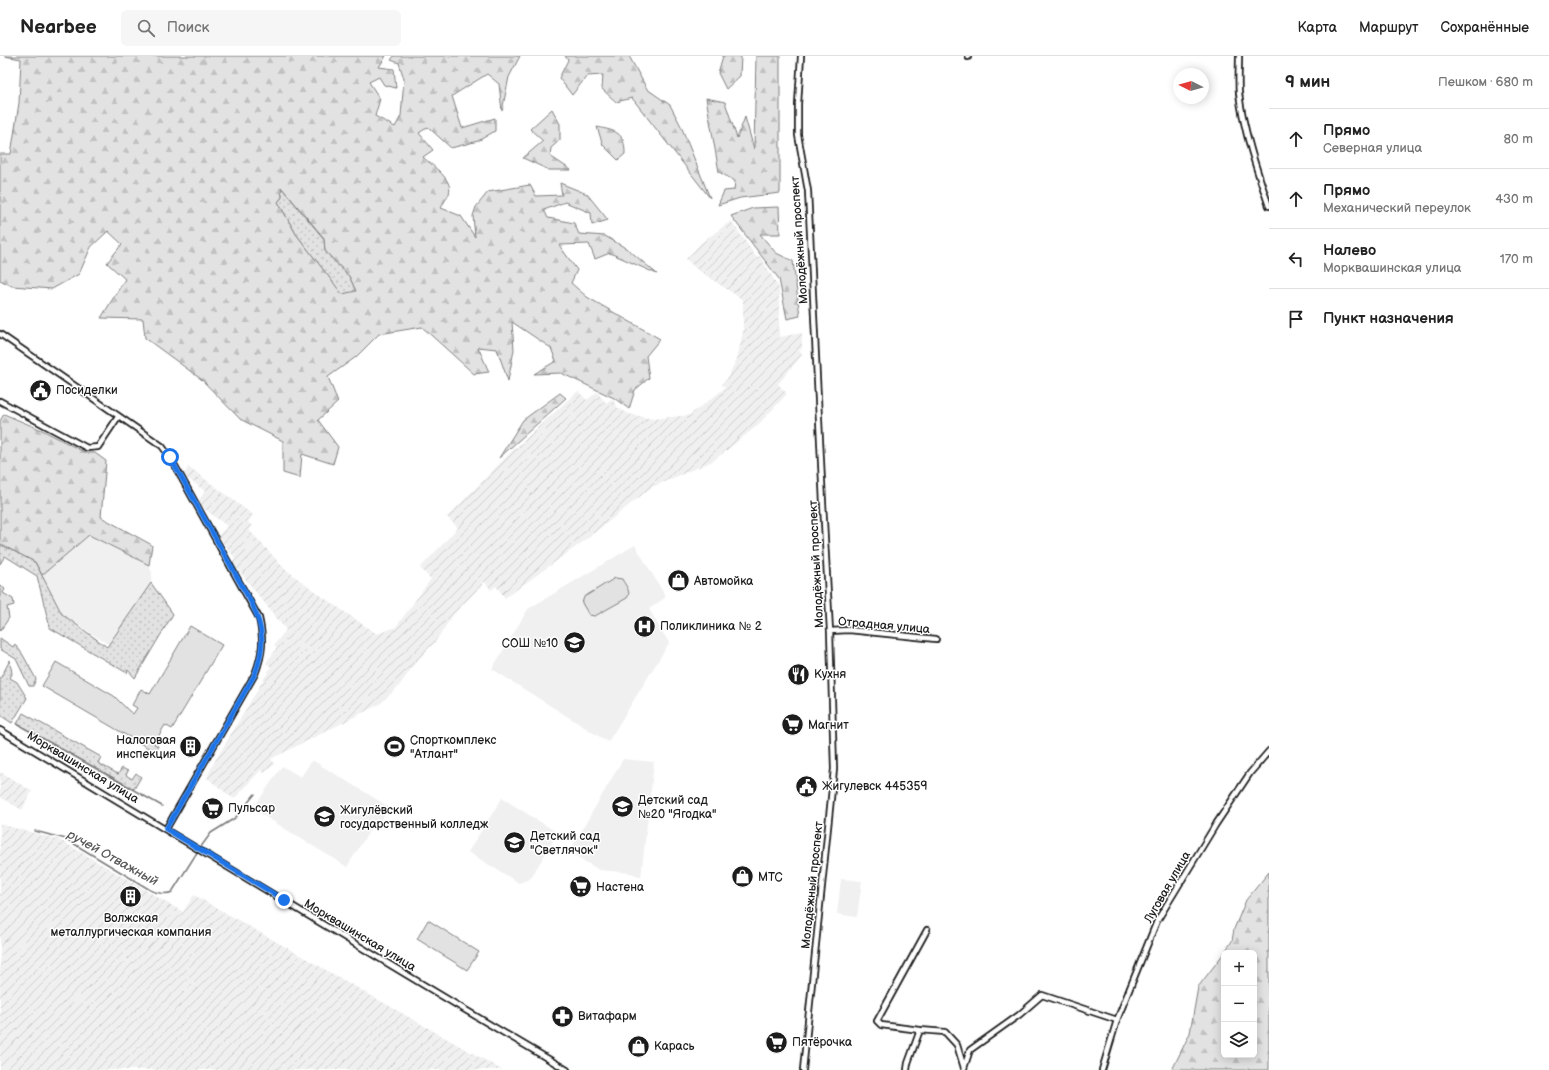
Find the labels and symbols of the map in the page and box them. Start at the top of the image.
north arrow [1173,68,1209,104]
street label: Молодёжный проспект [788,175,811,304]
public building icon: Посиделки [28,377,54,403]
place label: Посиделки [56,383,118,398]
route start [161,448,179,466]
street label: Молодёжный проспект [806,499,827,628]
shop icon: Автомойка [665,568,691,594]
place label: Автомойка [693,574,753,589]
hospital icon: Поликлиника № 2 [632,613,658,639]
street label: Отрадная улица [837,614,931,637]
place label: Поликлиника № 2 [660,619,762,634]
school or university icon: СОШ №10 [561,630,587,656]
place label: СОШ №10 [502,636,558,651]
restaurant icon: Кухня [786,661,812,687]
place label: Кухня [814,667,846,682]
supermarket icon: Магнит [780,712,806,738]
place label: Магнит [808,718,849,733]
street label: Морквашинская улица [24,728,141,807]
place label: Налоговая инспекция [116,733,176,762]
place label: Спорткомплекс "Атлант" [410,733,496,762]
building icon: Налоговая инспекция [178,734,204,760]
sports icon: Спорткомплекс "Атлант" [381,734,407,760]
public building icon: Жигулевск 445359 [794,773,820,799]
place label: Жигулевск 445359 [822,779,927,794]
place label: Детский сад №20 "Ягодка" [638,793,717,822]
school or university icon: Детский сад №20 "Ягодка" [609,794,635,820]
supermarket icon: Пульсар [199,795,225,821]
place label: Пульсар [228,801,275,816]
place label: Жигулёвский государственный колледж [340,803,489,832]
school or university icon: Жигулёвский государственный колледж [312,804,338,830]
street label: Молодёжный проспект [798,820,827,950]
water label: ручей Отважный [63,826,161,890]
place label: Детский сад "Светлячок" [530,829,601,858]
school or university icon: Детский сад "Светлячок" [501,830,527,856]
street label: Луговая улица [1140,849,1194,927]
shop icon: МТС [729,864,755,890]
place label: МТС [758,870,783,885]
supermarket icon: Настена [567,874,593,900]
place label: Настена [596,880,644,895]
building icon: Волжская металлургическая компания [118,884,144,910]
route end [275,891,293,909]
street label: Морквашинская улица [301,896,418,975]
place label: Волжская металлургическая компания [51,911,212,940]
pharmacy icon: Витафарм [550,1003,576,1029]
place label: Витафарм [578,1009,637,1024]
supermarket icon: Пятёрочка [764,1029,790,1055]
shop icon: Карась [626,1033,652,1059]
place label: Пятёрочка [792,1035,852,1050]
place label: Карась [654,1039,695,1054]

